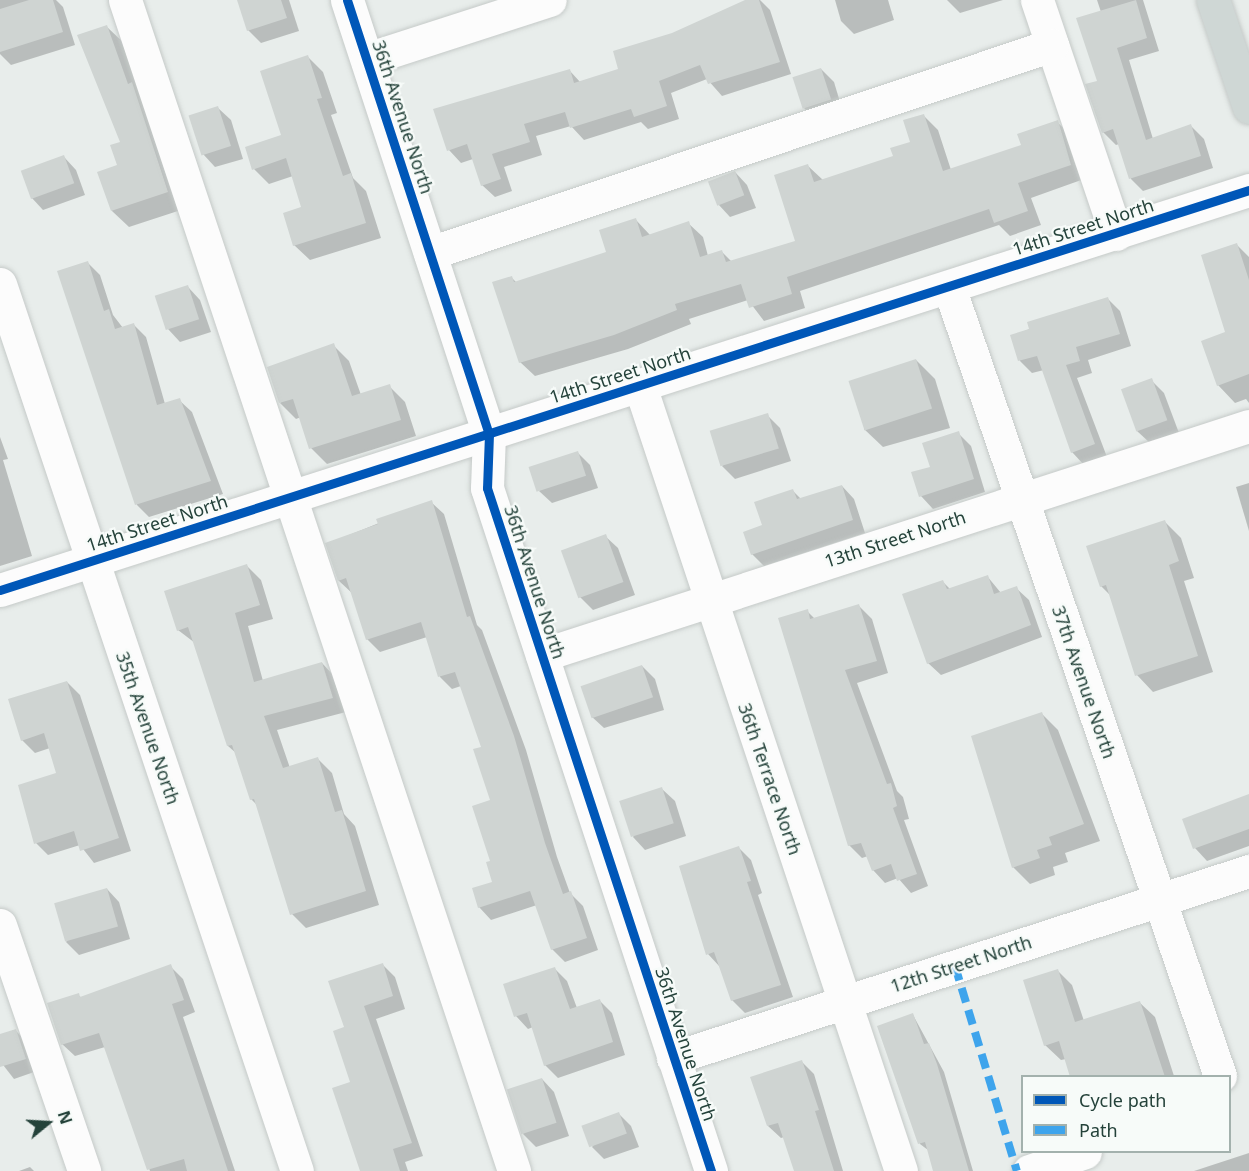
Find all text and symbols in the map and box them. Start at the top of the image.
street label: 36th Avenue North [368,37,438,197]
street label: 14th Street North [1010,194,1156,260]
street label: 14th Street North [547,342,693,408]
street label: 14th Street North [84,490,230,556]
street label: 36th Avenue North [500,502,570,662]
street label: 13th Street North [822,506,968,572]
street label: 37th Avenue North [1048,603,1120,761]
street label: 35th Avenue North [112,649,184,807]
street label: 36th Terrace North [734,700,806,858]
street label: 12th Street North [888,931,1034,997]
street label: 36th Avenue North [651,964,721,1124]
legend [1021,1075,1231,1153]
text: Cycle path [1079,1088,1166,1112]
north arrow [18,1093,78,1153]
text: N [53,1108,78,1127]
text: Path [1079,1118,1118,1142]

